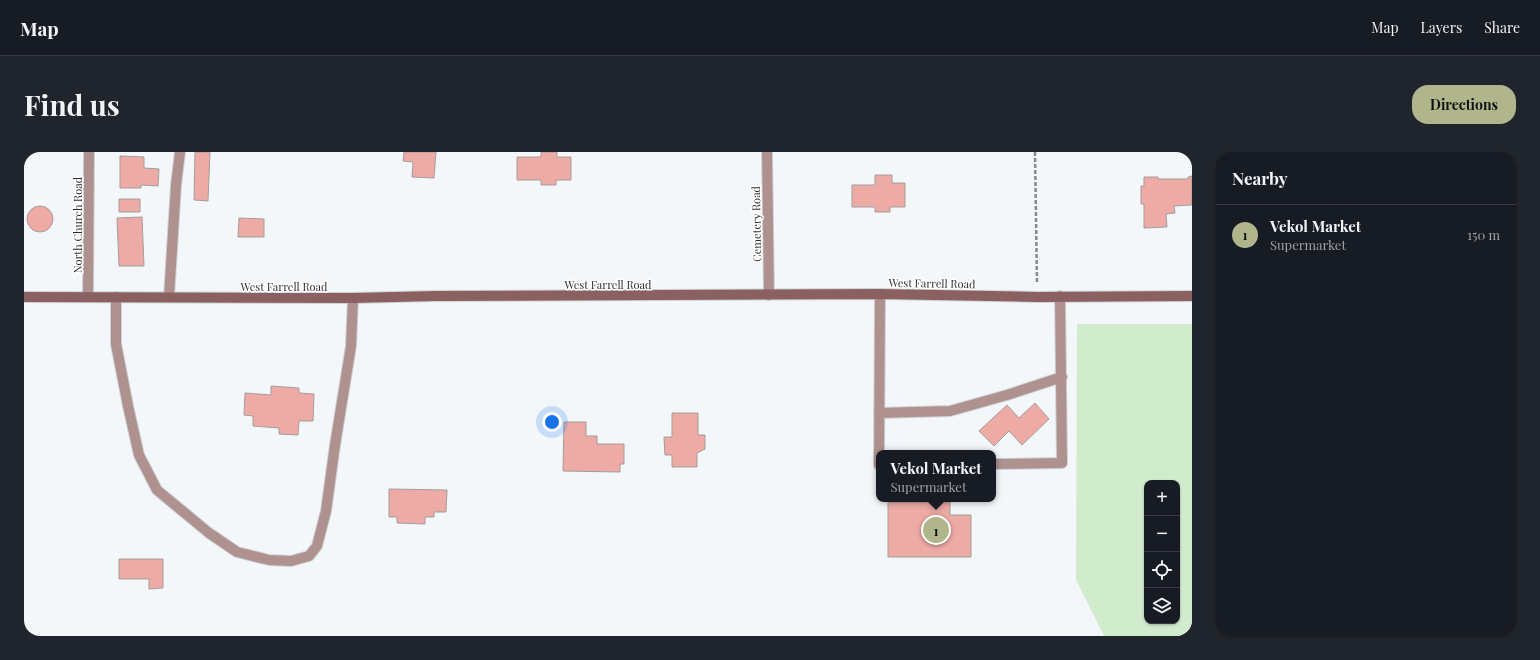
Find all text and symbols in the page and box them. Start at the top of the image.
text: Map [20,15,59,41]
text: Map [1371,18,1399,37]
text: Layers [1421,18,1462,37]
text: Share [1484,18,1520,37]
button: Directions [1412,85,1516,124]
text: Find us [24,86,120,123]
text: Nearby [1232,167,1287,189]
street label: North Church Road [70,176,85,273]
street label: Cemetery Road [748,185,764,262]
text: Vekol Market [1270,216,1361,236]
text: 1 [1243,226,1247,243]
text: 150 m [1467,226,1500,243]
text: Supermarket [1270,236,1346,253]
street label: West Farrell Road [887,275,976,291]
street label: West Farrell Road [564,277,652,292]
street label: West Farrell Road [240,279,328,294]
your location [542,412,562,432]
popup [876,450,996,502]
text: Vekol Market [891,458,981,478]
text: Supermarket [891,478,967,495]
map controls [1144,480,1180,624]
button: + [1144,480,1180,516]
pin: 1 [923,515,949,545]
button: − [1144,516,1180,552]
button: locate [1144,552,1180,588]
button: layers [1144,588,1180,624]

